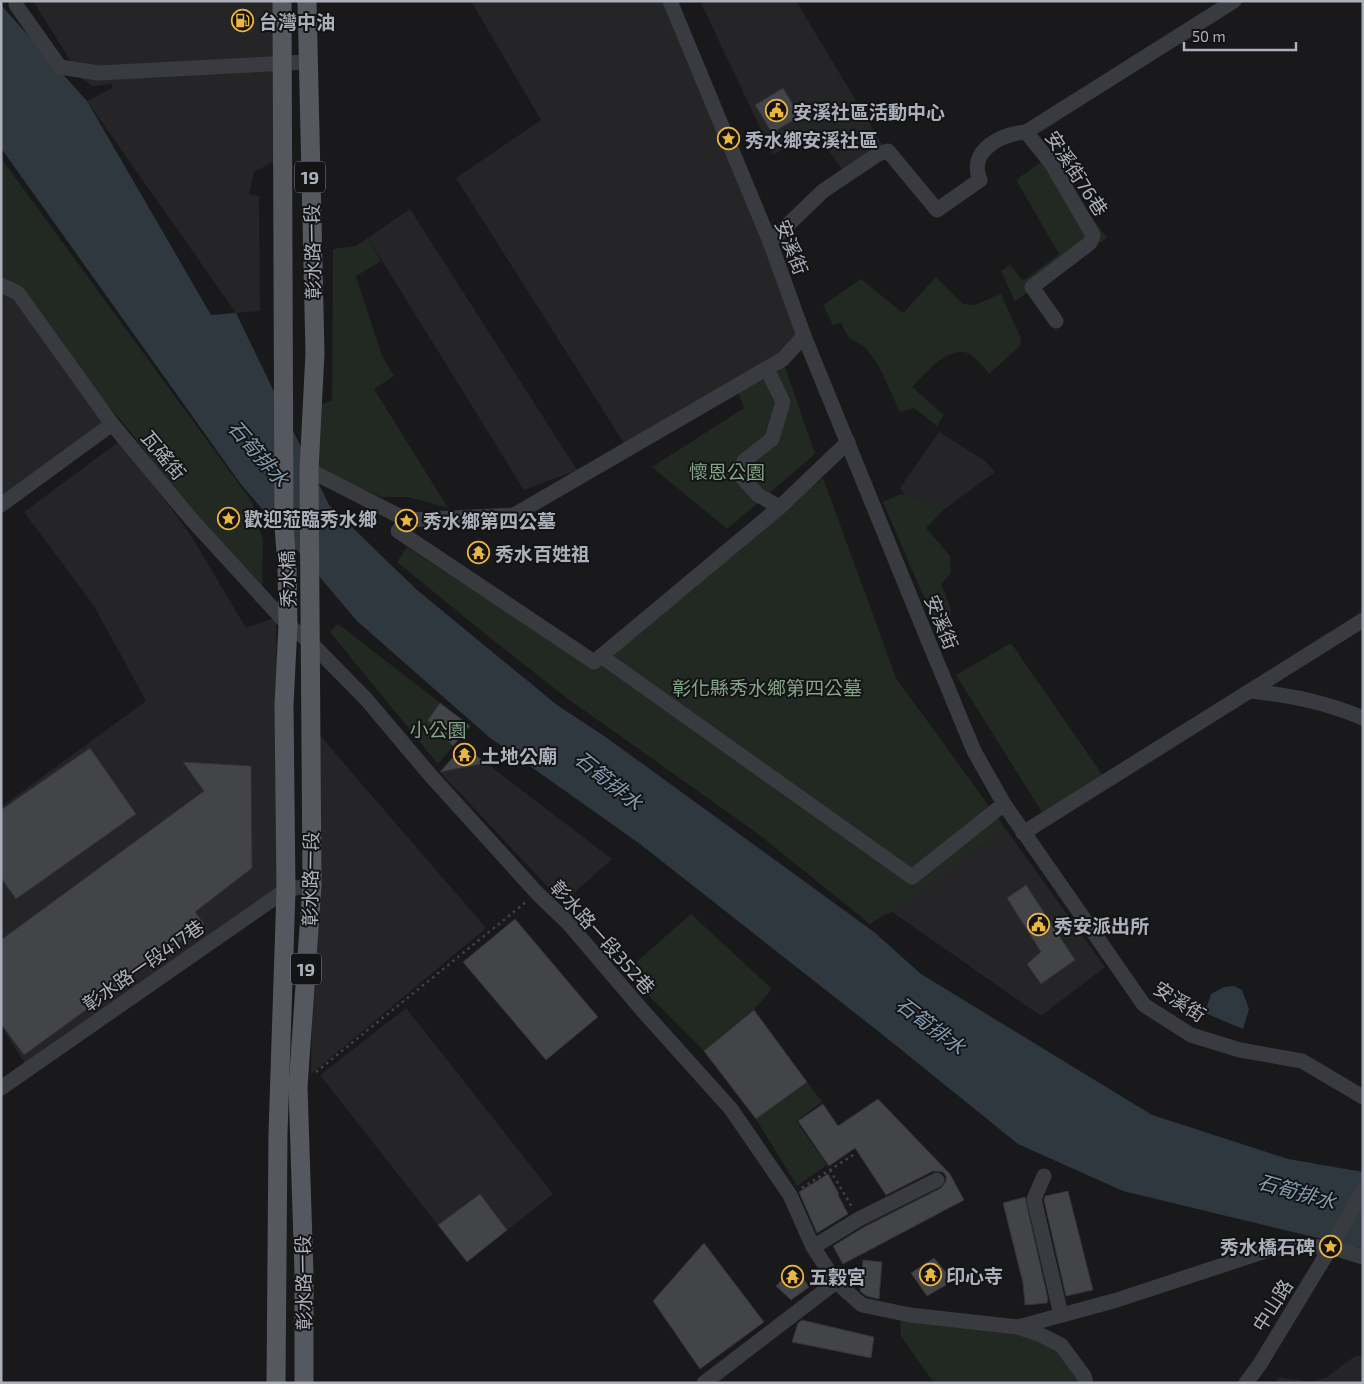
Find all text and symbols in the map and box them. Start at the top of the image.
fuel station icon: 台灣中油 [231,9,255,33]
place label: 台灣中油 [259,10,335,33]
scale bar [1184,20,1296,52]
text: 50 m [1192,27,1226,45]
public building icon: 安溪社區活動中心 [765,99,789,123]
place label: 安溪社區活動中心 [793,100,945,123]
street label: 安溪街76巷 [1041,126,1113,220]
place icon: 秀水鄉安溪社區 [717,127,741,151]
place label: 秀水鄉安溪社區 [745,128,878,151]
road number: 19 [295,162,325,192]
street label: 彰水路一段 [300,204,324,300]
street label: 安溪街 [771,216,813,278]
water label: 石筍排水 [224,415,295,492]
street label: 瓦磘街 [137,426,191,484]
park label: 懷恩公園 [689,460,765,483]
place icon: 歡迎蒞臨秀水鄉 [216,506,240,530]
place label: 歡迎蒞臨秀水鄉 [244,507,377,530]
place icon: 秀水鄉第四公墓 [395,508,419,532]
place label: 秀水鄉第四公墓 [423,509,556,532]
temple icon: 秀水百姓祖 [467,541,491,565]
place label: 秀水百姓祖 [495,542,590,565]
street label: 秀水橋 [275,550,299,608]
street label: 安溪街 [921,591,963,653]
park label: 彰化縣秀水鄉第四公墓 [672,676,862,699]
park label: 小公園 [409,718,467,741]
temple icon: 土地公廟 [453,743,477,767]
place label: 土地公廟 [481,744,557,767]
water label: 石筍排水 [570,746,648,815]
street label: 彰水路一段 [298,831,322,927]
street label: 彰水路一段352巷 [546,875,660,999]
public building icon: 秀安派出所 [1026,913,1050,937]
place label: 秀安派出所 [1054,914,1149,937]
street label: 彰水路一段417巷 [78,915,208,1015]
road number: 19 [291,954,321,984]
street label: 安溪街 [1150,976,1210,1026]
water label: 石筍排水 [892,991,971,1059]
water label: 石筍排水 [1255,1168,1340,1214]
place icon: 秀水橋石碑 [1319,1234,1343,1258]
street label: 彰水路一段 [291,1235,315,1331]
place label: 秀水橋石碑 [1220,1235,1315,1258]
temple icon: 印心寺 [918,1263,942,1287]
temple icon: 五穀宮 [781,1264,805,1288]
place label: 印心寺 [946,1264,1003,1287]
place label: 五穀宮 [809,1265,866,1288]
street label: 中山路 [1247,1275,1297,1335]

